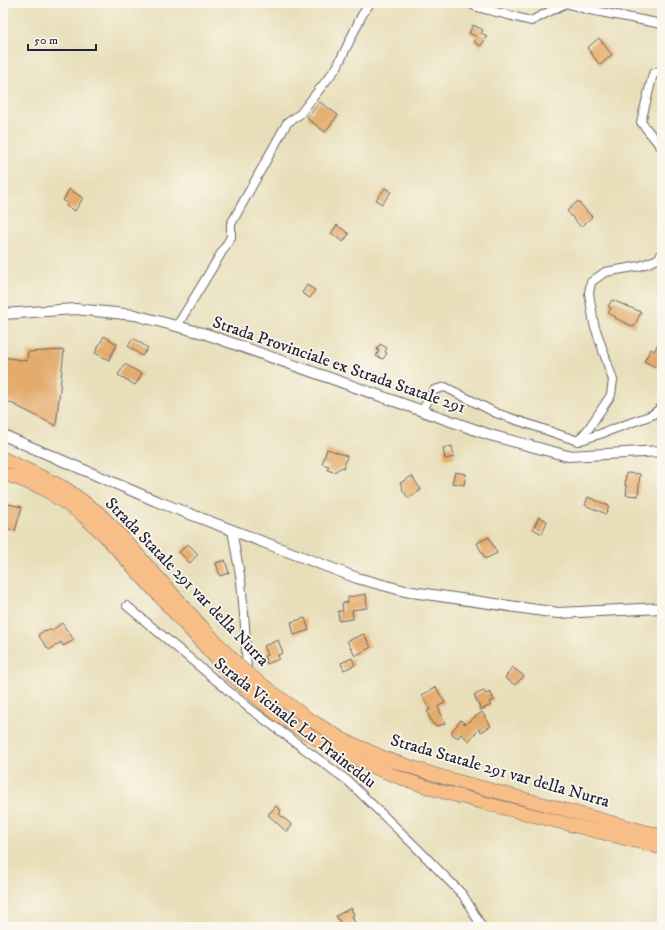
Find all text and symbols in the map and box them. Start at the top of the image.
scale bar [28,26,96,52]
text: 50 m [34,33,58,48]
street label: Strada Provinciale ex Strada Statale 291 [210,311,468,419]
street label: Strada Statale 291 var della Nurra [100,493,274,672]
street label: Strada Vicinale Lu Traineddu [209,653,381,793]
street label: Strada Statale 291 var della Nurra [388,729,613,813]

